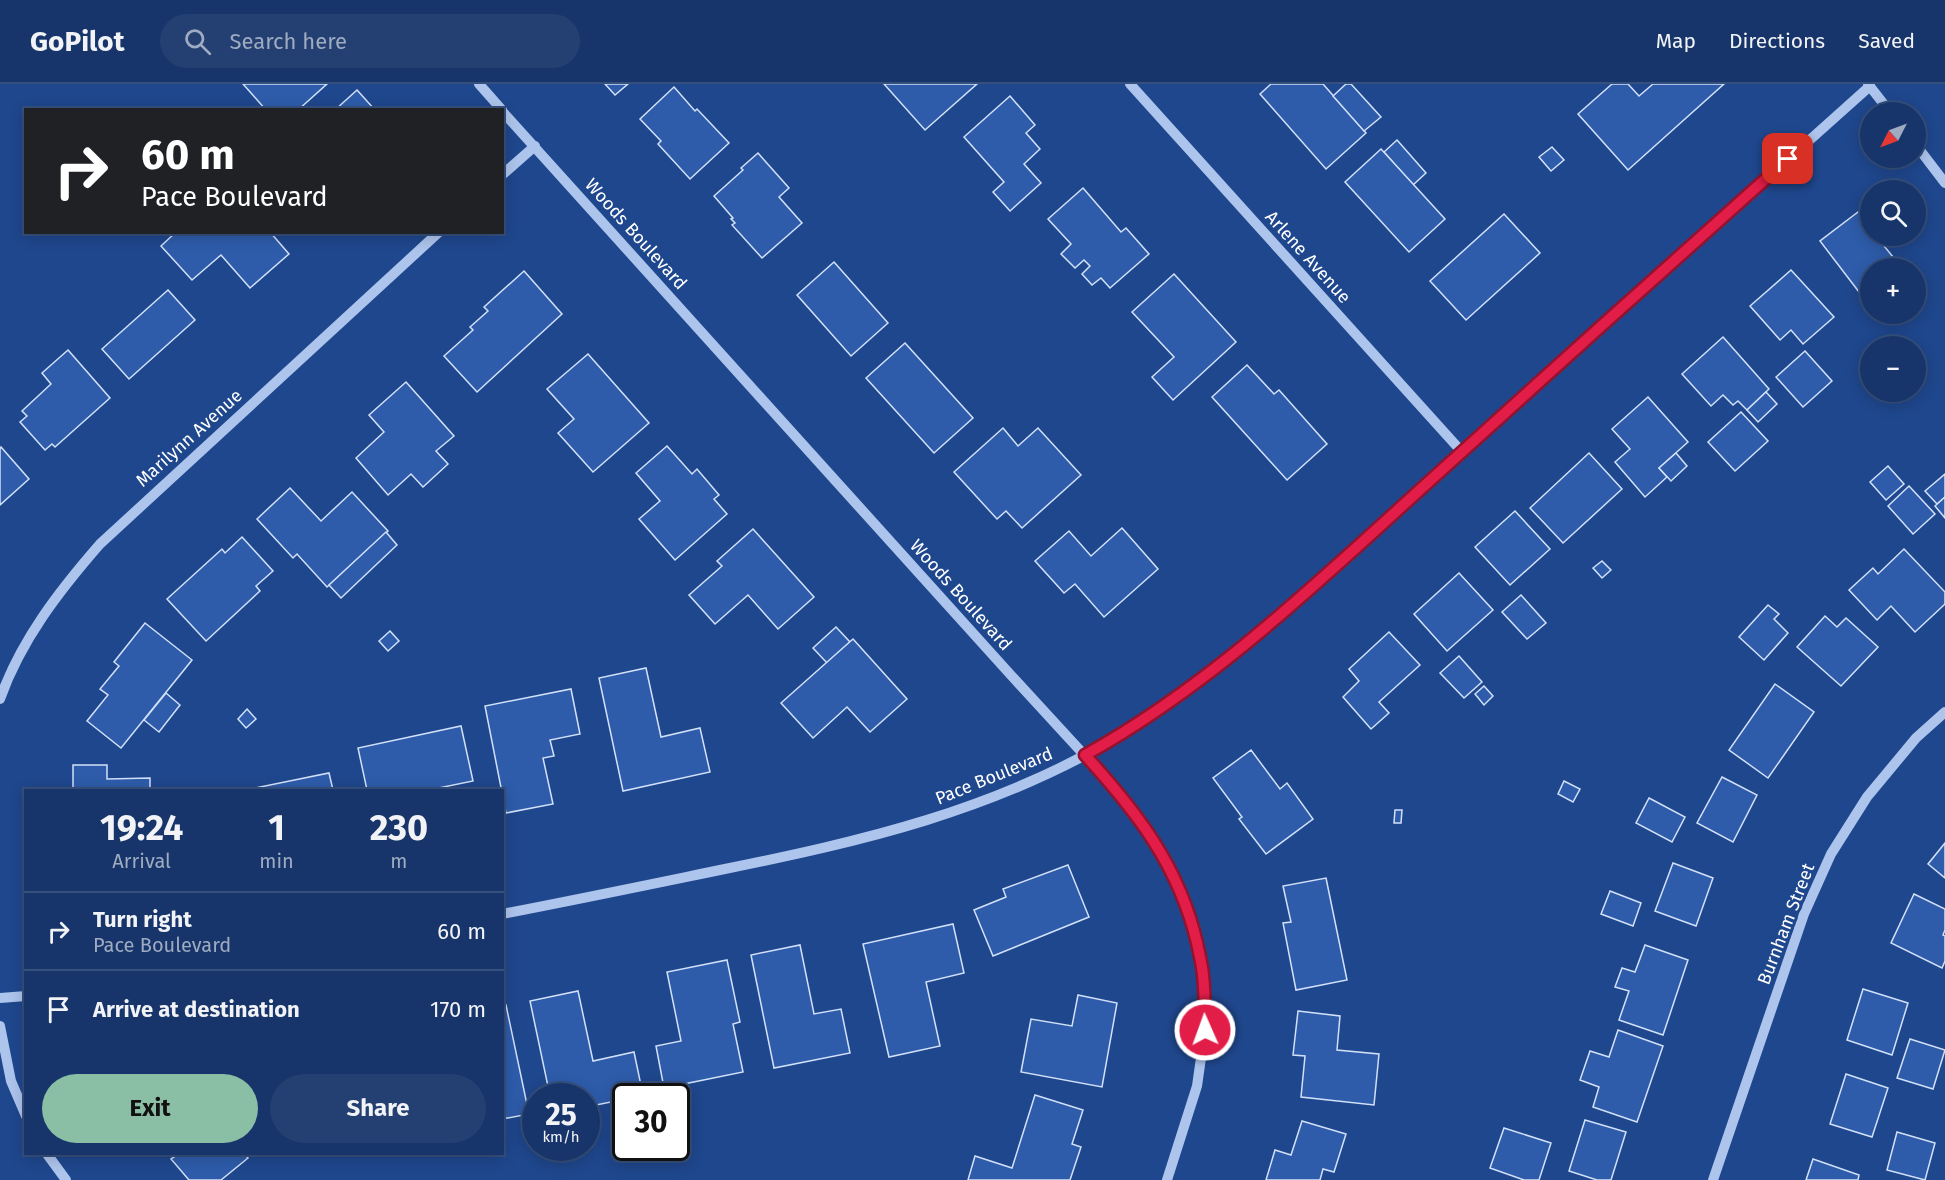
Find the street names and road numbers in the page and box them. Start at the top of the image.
street label: Woods Boulevard [580,174,692,294]
street label: Arlene Avenue [1261,206,1355,308]
street label: Marilynn Avenue [131,385,247,491]
street label: Woods Boulevard [905,535,1017,655]
street label: Pace Boulevard [932,742,1056,810]
street label: Burnham Street [1753,860,1819,988]

